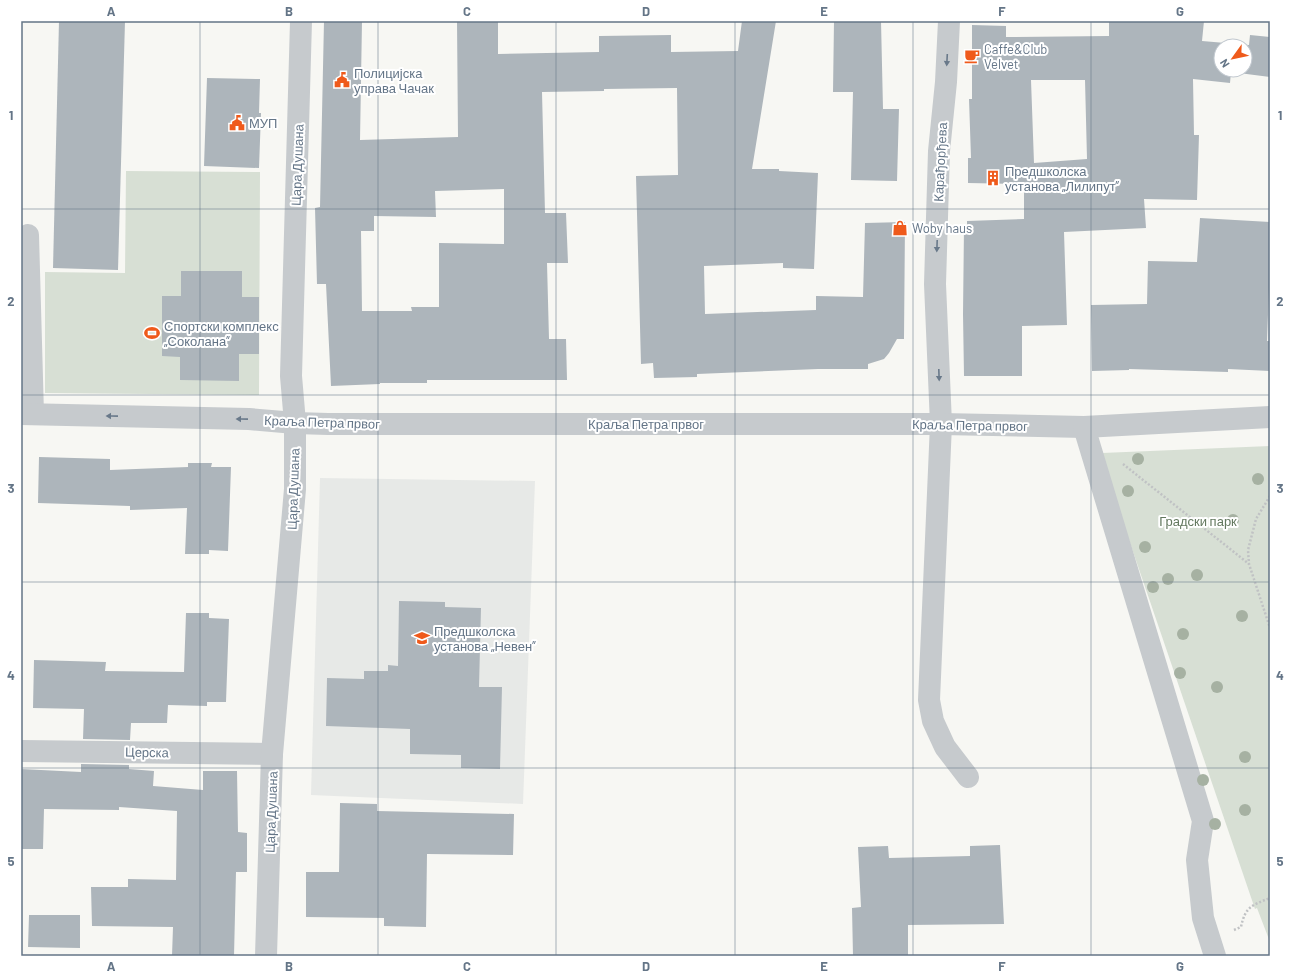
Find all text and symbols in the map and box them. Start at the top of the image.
text: A [107,3,116,19]
text: B [285,3,293,19]
text: C [463,3,471,19]
text: D [642,3,650,19]
text: E [820,3,828,19]
text: F [998,3,1006,19]
text: G [1176,3,1184,19]
north arrow [1213,38,1253,78]
place label: Caffe&Club Velvet [984,41,1047,72]
cafe icon: Caffe&Club Velvet [963,47,981,65]
one-way arrow [944,54,950,67]
text: N [1217,57,1232,70]
place label: Полицијска управа Чачак [354,65,434,96]
public building icon: Полицијска управа Чачак [333,71,351,89]
text: 1 [9,107,13,123]
text: 1 [1278,107,1282,123]
public building icon: МУП [228,114,246,132]
place label: МУП [249,115,277,131]
street label: Карађорђева [930,121,950,202]
street label: Цара Душана [288,123,306,206]
place label: Предшколска установа „Лилипут” [1005,163,1120,194]
building icon: Предшколска установа „Лилипут” [984,169,1002,187]
shop icon: Woby haus [891,219,909,237]
place label: Woby haus [912,220,972,236]
one-way arrow [933,240,940,252]
text: 2 [7,293,15,309]
text: 2 [1276,293,1284,309]
place label: Спортски комплекс „Соколана” [164,318,279,349]
sports icon: Спортски комплекс „Соколана” [143,324,161,342]
one-way arrow [936,369,942,382]
street label: Краља Петра првог [264,412,380,432]
one-way arrow [105,413,118,419]
one-way arrow [235,416,248,422]
street label: Краља Петра првог [588,416,704,432]
street label: Краља Петра првог [912,416,1028,434]
street label: Цара Душана [284,447,302,530]
text: 3 [7,480,15,496]
text: 3 [1276,480,1284,496]
park label: Градски парк [1159,513,1237,529]
place label: Предшколска установа „Невен” [434,623,536,654]
school or university icon: Предшколска установа „Невен” [413,629,431,647]
text: 4 [7,667,15,683]
text: 4 [1276,667,1284,683]
street label: Церска [125,744,170,760]
street label: Цара Душана [262,770,280,853]
text: 5 [7,853,15,869]
text: 5 [1276,853,1284,869]
text: A [107,958,116,974]
text: B [285,958,293,974]
text: C [463,958,471,974]
text: D [642,958,650,974]
text: E [820,958,828,974]
text: F [998,958,1006,974]
text: G [1176,958,1184,974]

